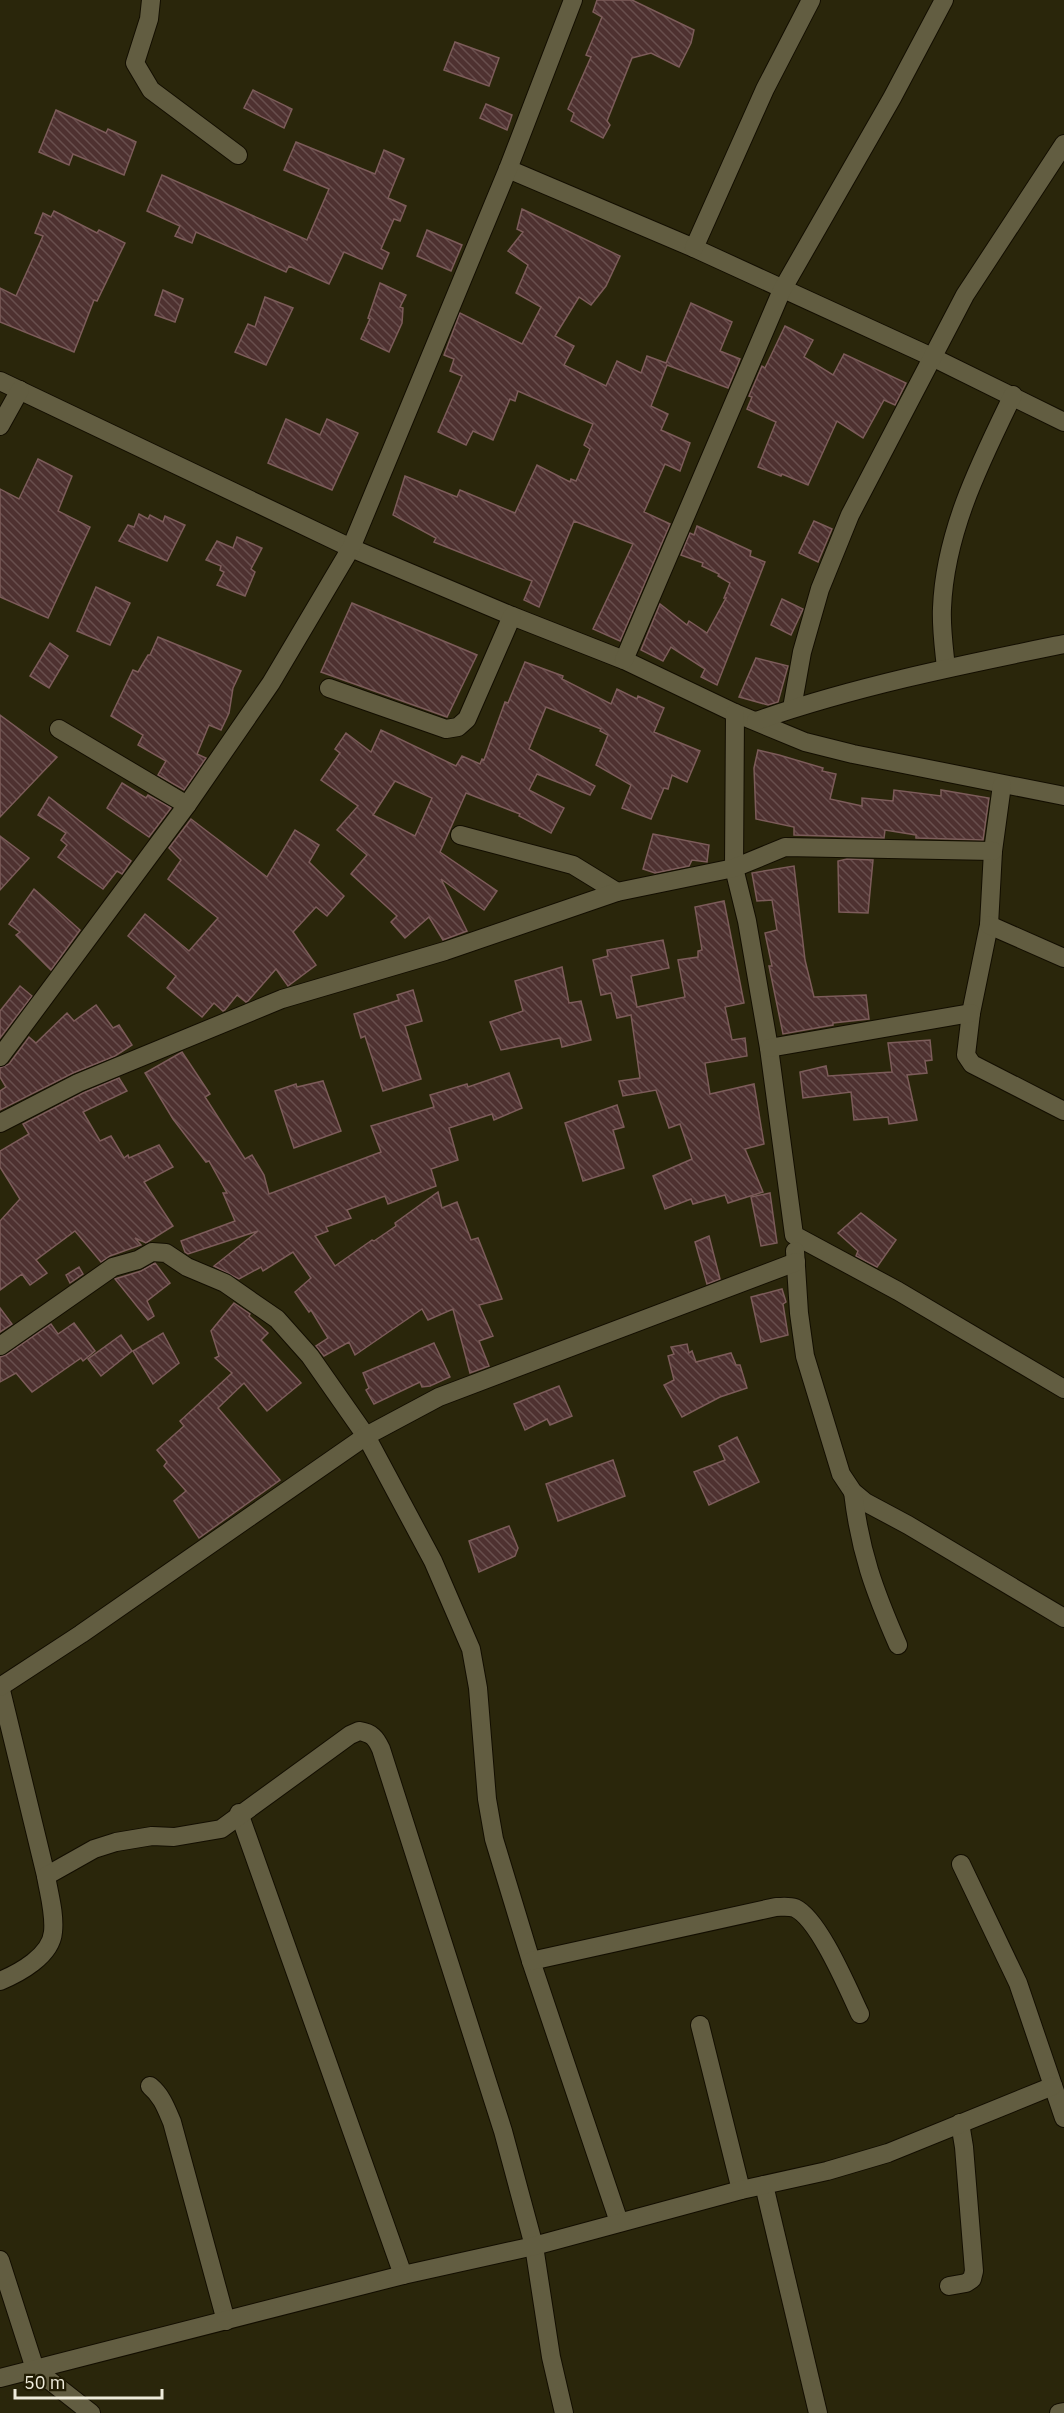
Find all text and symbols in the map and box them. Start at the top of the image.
scale bar [15,2362,162,2400]
text: 50 m [24,2371,66,2394]

